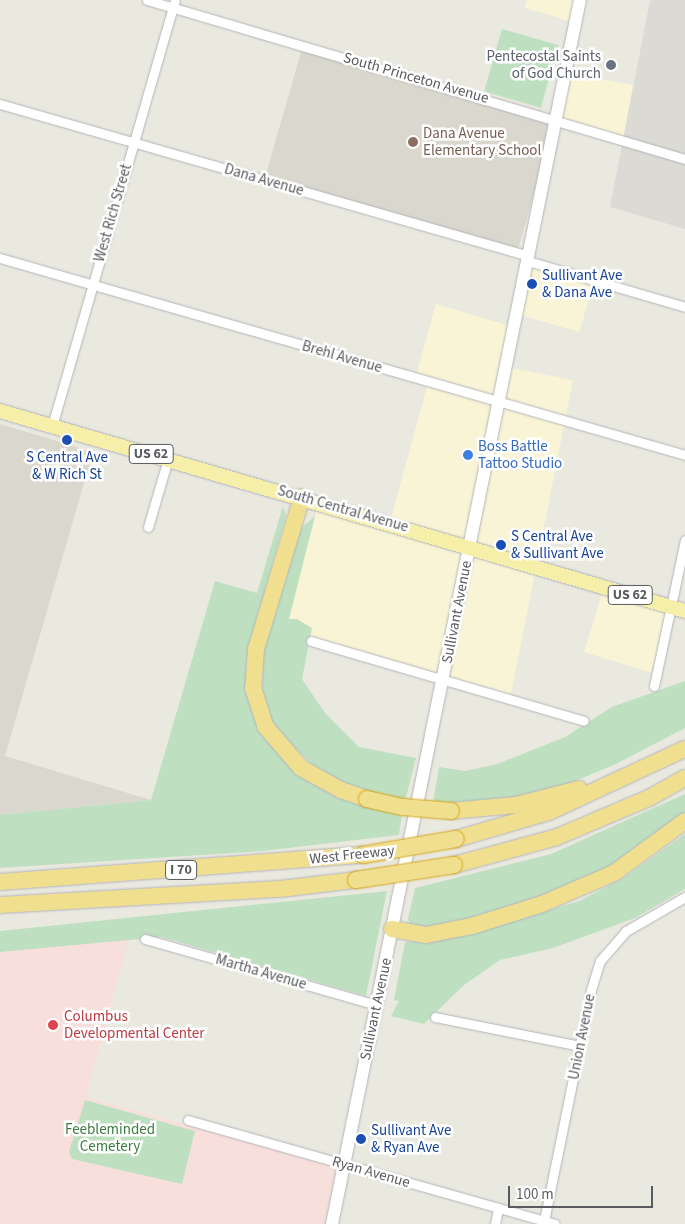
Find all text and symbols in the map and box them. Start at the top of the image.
place label: Pentecostal Saints of God Church [487,47,601,82]
street label: South Princeton Avenue [341,49,491,107]
marker: Pentecostal Saints of God Church [605,59,617,71]
place label: Dana Avenue Elementary School [423,124,541,159]
marker: Dana Avenue Elementary School [407,136,419,148]
street label: Dana Avenue [222,160,306,200]
street label: West Rich Street [90,162,136,264]
place label: Sullivant Ave & Dana Ave [542,266,622,301]
marker: Sullivant Ave & Dana Ave [526,278,538,290]
street label: Brehl Avenue [300,337,384,377]
marker: S Central Ave & W Rich St [61,434,73,446]
place label: Boss Battle Tattoo Studio [478,437,562,472]
road number: US 62 [128,442,174,466]
place label: S Central Ave & W Rich St [26,448,108,483]
marker: Boss Battle Tattoo Studio [462,449,474,461]
street label: South Central Avenue [276,482,410,536]
place label: S Central Ave & Sullivant Ave [511,527,604,562]
marker: S Central Ave & Sullivant Ave [495,539,507,551]
street label: Sullivant Avenue [438,559,476,665]
road number: US 62 [608,584,652,606]
street label: West Freeway [308,842,396,868]
road number: I 70 [165,858,197,882]
street label: Martha Avenue [213,950,309,994]
street label: Sullivant Avenue [356,956,396,1062]
street label: Union Avenue [565,993,599,1081]
place label: Columbus Developmental Center [64,1007,204,1042]
marker: Columbus Developmental Center [46,1018,60,1032]
park label: Feebleminded Cemetery [65,1120,155,1155]
place label: Sullivant Ave & Ryan Ave [371,1121,451,1156]
marker: Sullivant Ave & Ryan Ave [355,1133,367,1145]
street label: Ryan Avenue [330,1152,412,1192]
scale bar [510,1176,655,1208]
text: 100 m [516,1184,554,1205]

